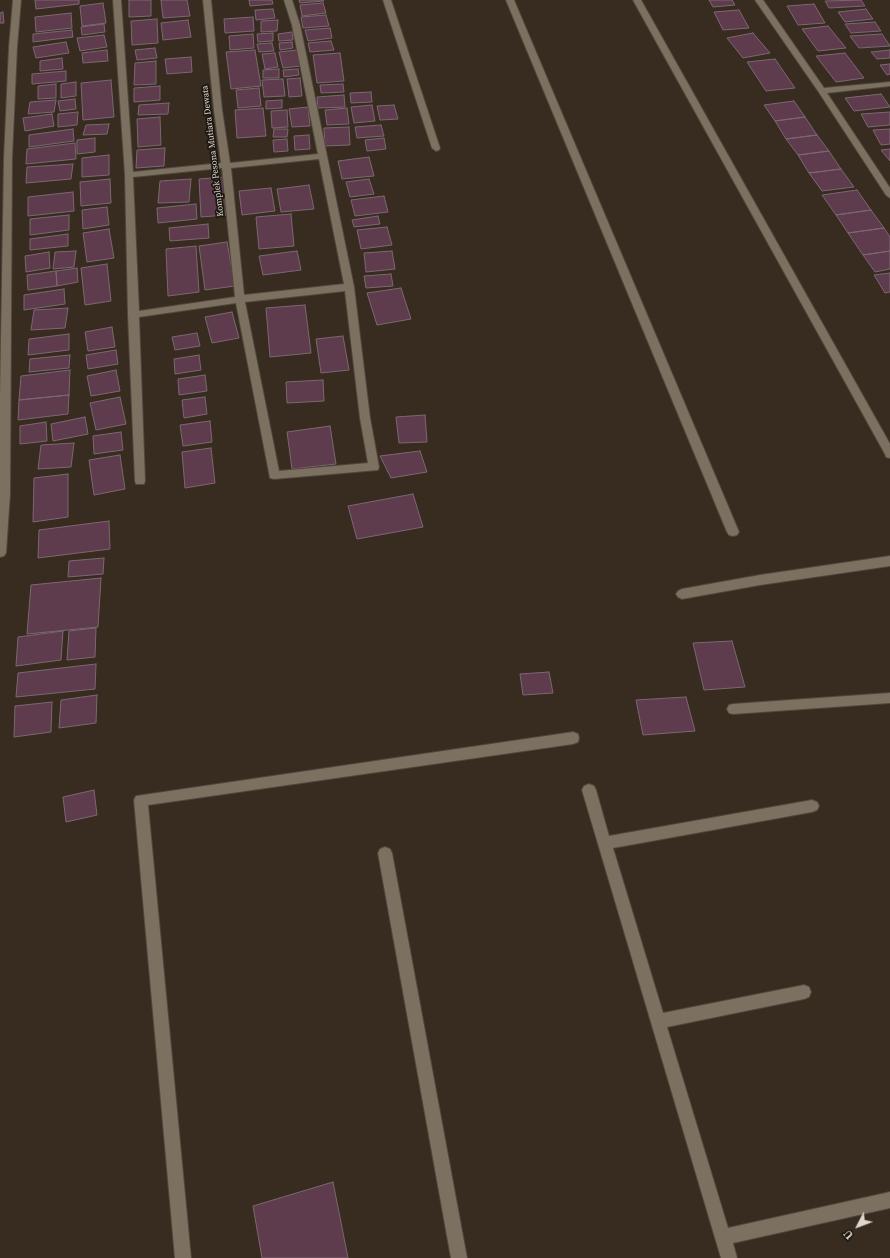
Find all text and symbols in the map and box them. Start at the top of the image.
street label: Komplek Pesona Mutiara Dewata [200,85,226,217]
north arrow [838,1206,878,1246]
text: U [840,1226,857,1242]

